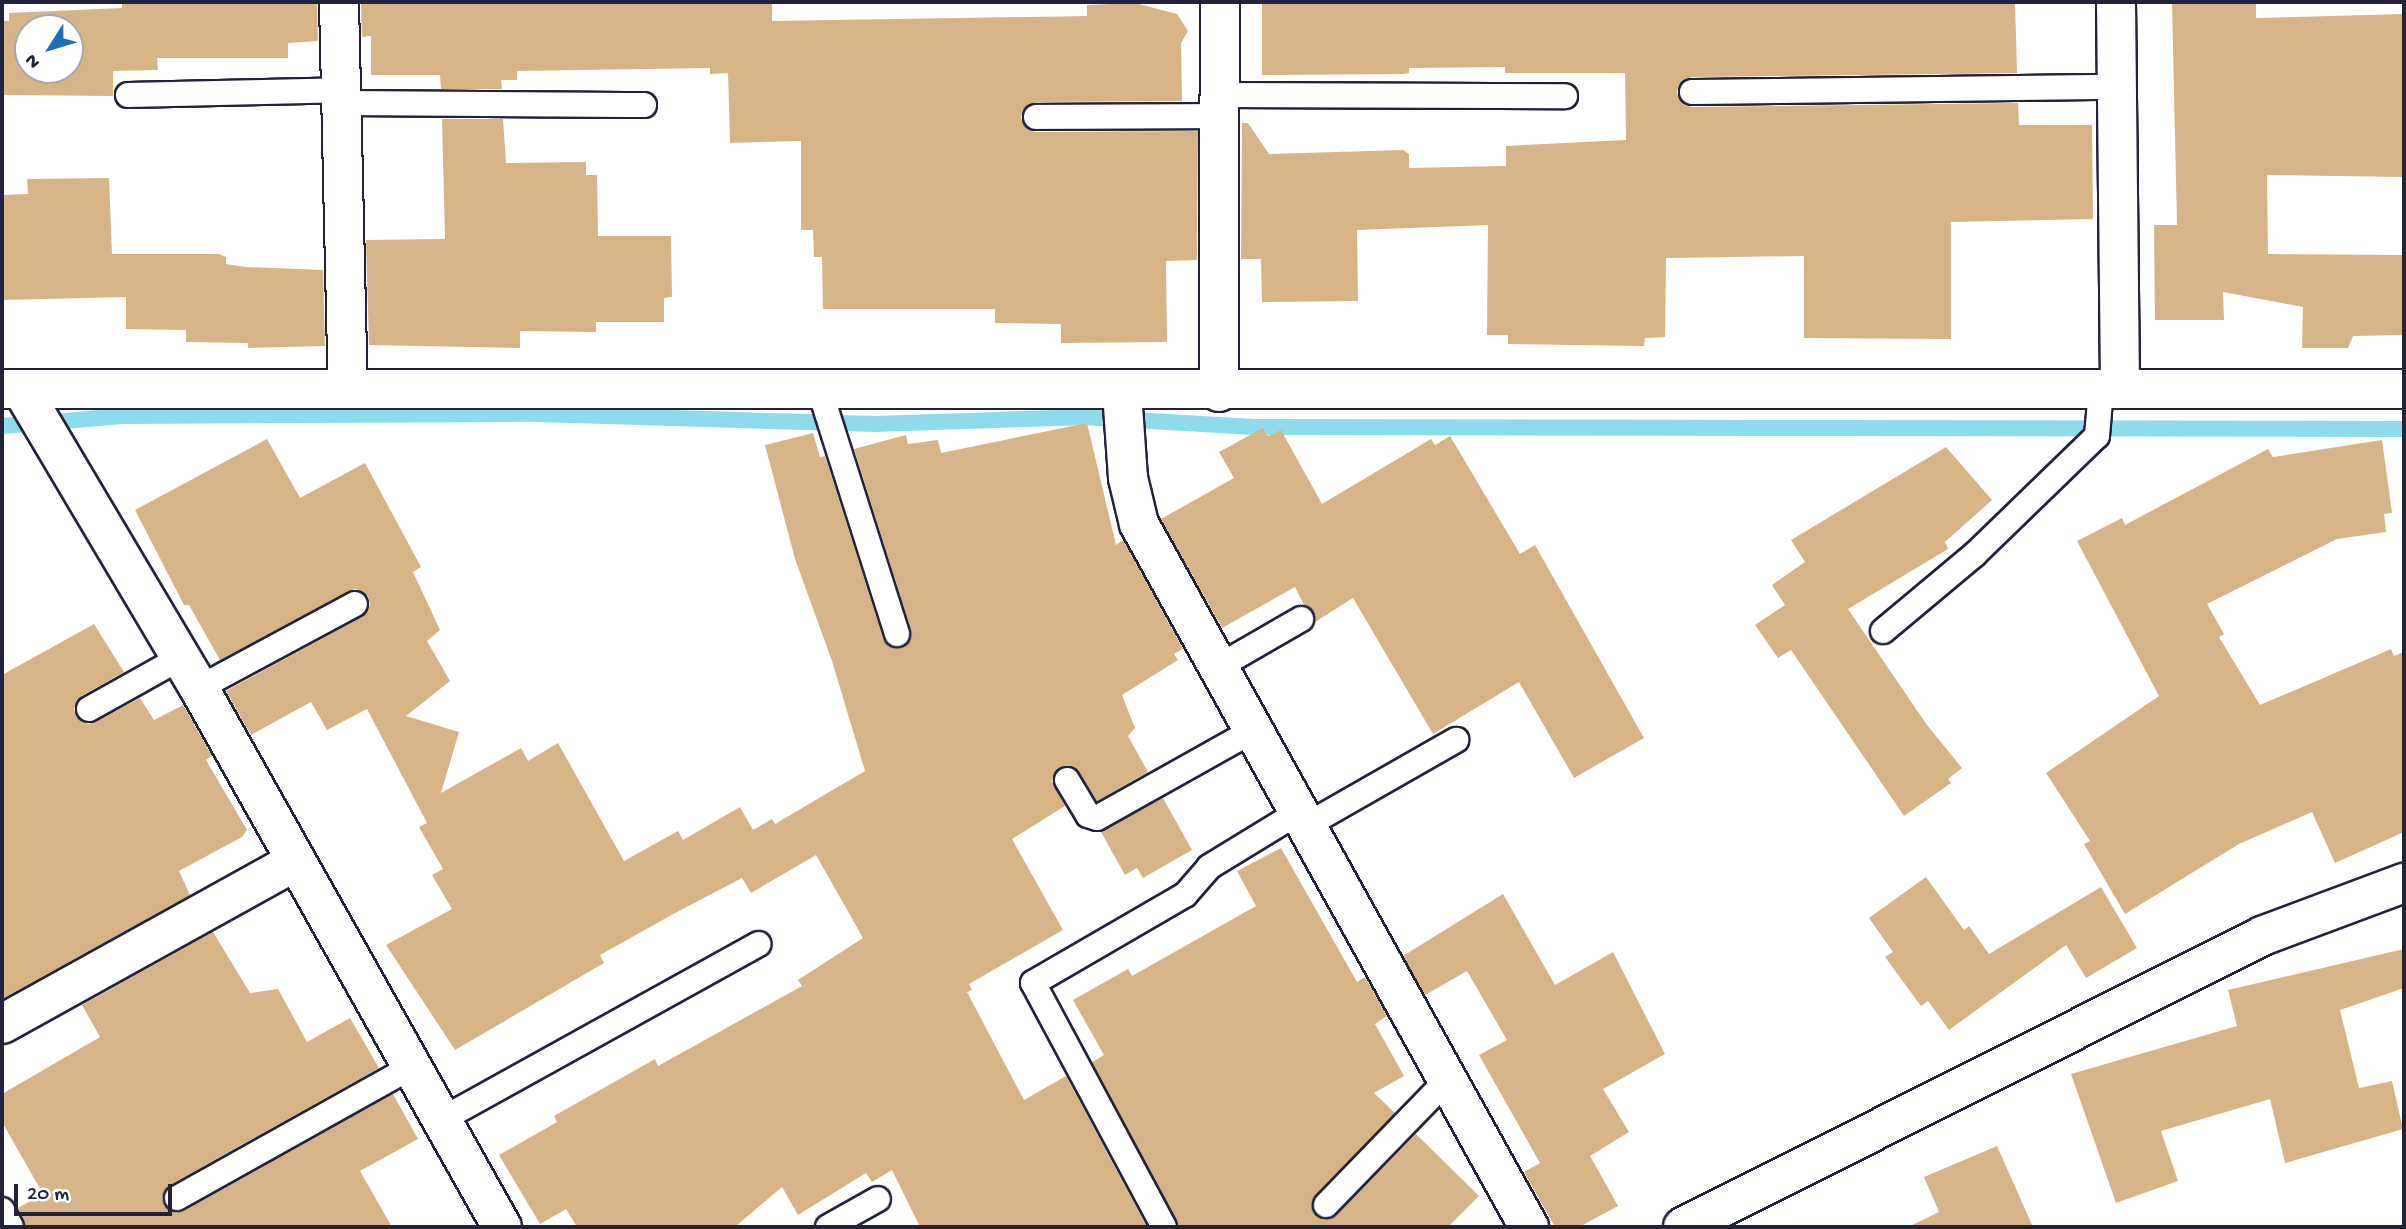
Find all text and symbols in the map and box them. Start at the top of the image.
north arrow [14,14,84,84]
text: N [21,49,46,73]
scale bar [18,1170,175,1214]
text: 20 m [27,1183,69,1208]

